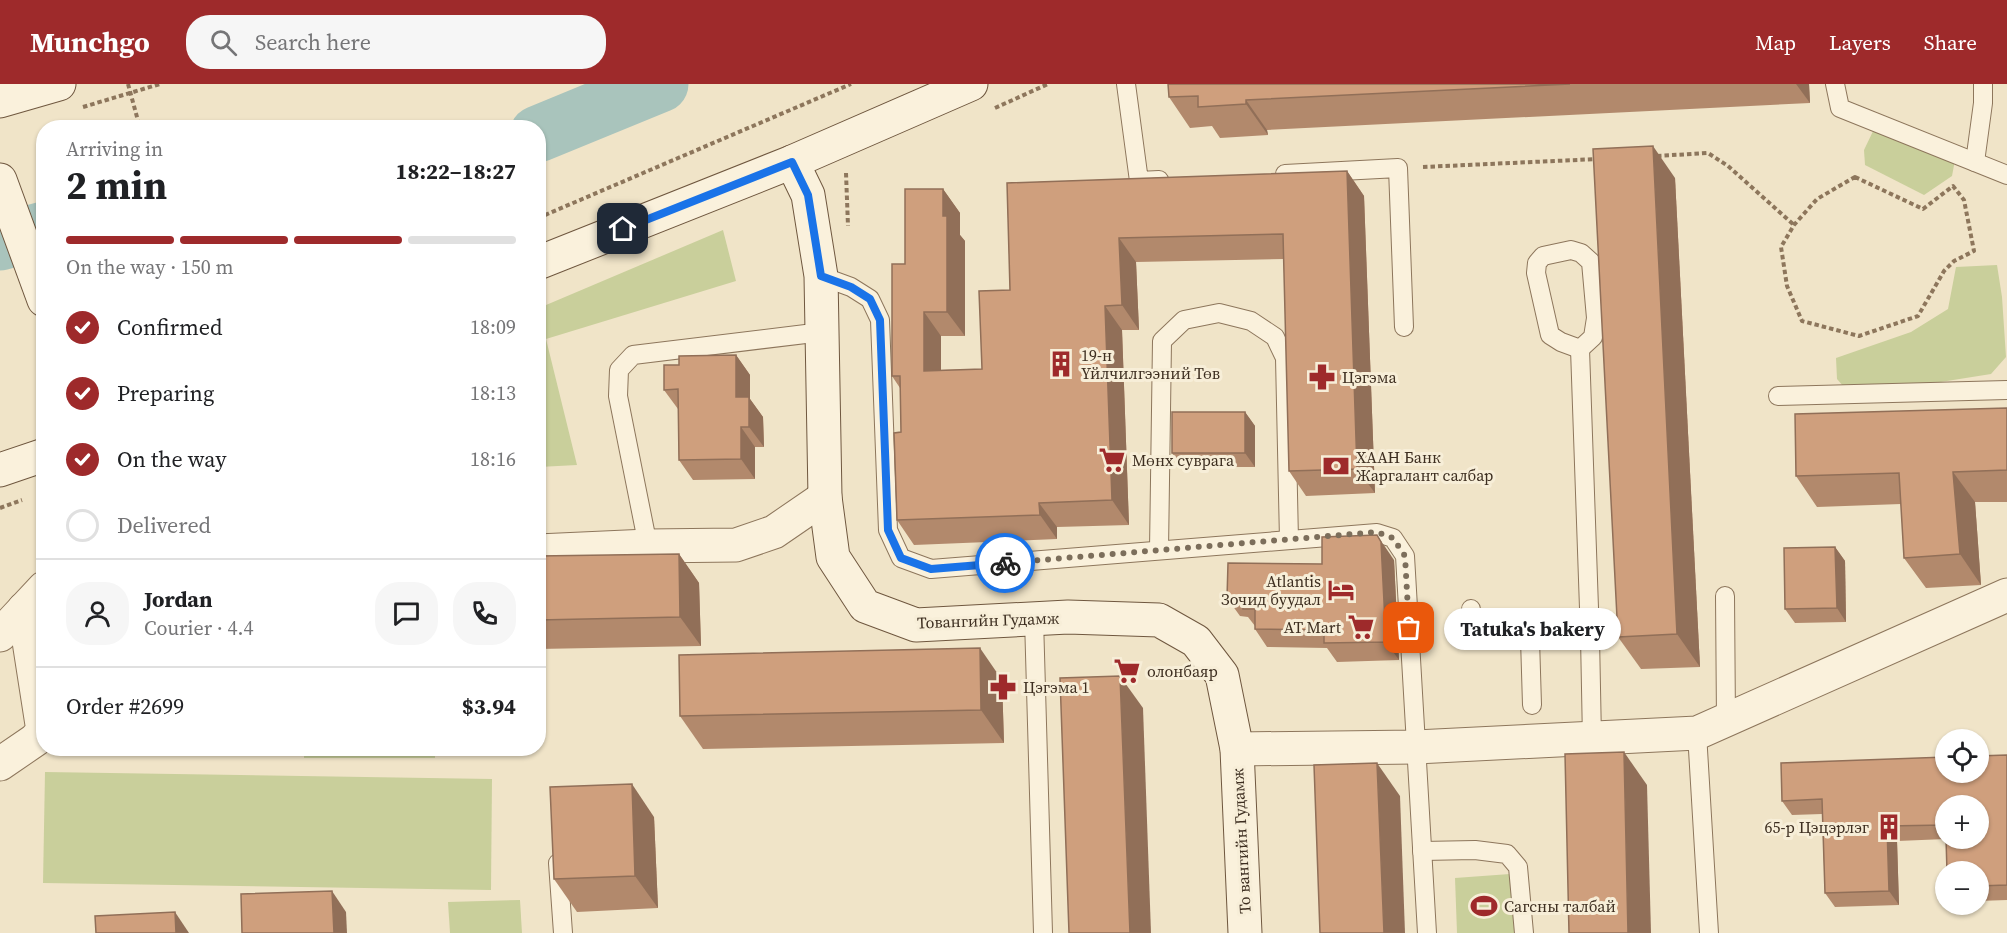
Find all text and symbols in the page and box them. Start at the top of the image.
search box [186,15,606,69]
text: Munchgo [30,23,150,61]
icon: search [207,26,240,59]
text: Search here [255,27,371,57]
text: Map [1755,28,1796,57]
text: Layers [1829,28,1891,57]
text: Share [1924,28,1977,57]
text: Arriving in [66,135,163,163]
text: 18:22–18:27 [396,156,516,186]
text: 2 min [66,159,167,212]
pin [597,203,648,254]
icon: home [606,212,639,245]
text: On the way · 150 m [66,253,233,281]
icon: check [66,311,99,344]
text: Confirmed [117,312,222,342]
text: 18:09 [470,313,516,341]
place label: 19-н Үйлчилгээний Төв [1081,344,1220,384]
building icon: 19-н Үйлчилгээний Төв [1046,349,1076,379]
pharmacy icon: Цэгэма [1307,362,1337,392]
place label: Цэгэма [1342,366,1398,388]
icon: check [66,377,99,410]
text: Preparing [117,378,214,408]
text: 18:13 [470,379,516,407]
icon: check [66,443,99,476]
text: On the way [117,444,226,474]
text: 18:16 [470,445,516,473]
supermarket icon: Мөнх суврага [1097,445,1127,475]
place label: ХААН Банк Жаргалант салбар [1356,446,1493,486]
place label: Мөнх суврага [1132,449,1235,471]
bank icon: ХААН Банк Жаргалант салбар [1321,451,1351,481]
text: Delivered [117,510,211,540]
courier [975,533,1035,593]
icon: bike [989,547,1022,580]
place label: Atlantis Зочид буудал [1221,570,1321,610]
hotel icon: Atlantis Зочид буудал [1326,575,1356,605]
button: person [66,582,129,645]
button: chat [375,582,438,645]
button: phone [453,582,516,645]
text: Jordan [144,584,212,614]
pin [1383,602,1434,653]
street label: Товангийн Гудамж [917,607,1059,633]
callout: Tatuka's bakery [1445,607,1622,649]
icon: bag [1392,611,1425,644]
supermarket icon: AT Mart [1346,612,1376,642]
text: Courier · 4.4 [144,614,253,642]
text: Tatuka's bakery [1460,615,1605,643]
place label: AT Mart [1284,616,1342,638]
supermarket icon: олонбаяр [1112,656,1142,686]
place label: олонбаяр [1147,660,1218,682]
pharmacy icon: Цэгэма 1 [988,672,1018,702]
place label: Цэгэма 1 [1023,676,1089,698]
text: Order #2699 [66,691,184,721]
text: $3.94 [462,691,516,721]
map controls [1935,729,1989,915]
button: locate [1935,729,1989,783]
street label: То вангийн Гудамж [1226,768,1256,914]
button: + [1935,795,1989,849]
building icon: 65-р Цэцэрлэг [1874,812,1904,842]
place label: 65-р Цэцэрлэг [1765,816,1869,838]
button: − [1935,861,1989,915]
sports icon: Сагсны талбай [1469,891,1499,921]
place label: Сагсны талбай [1504,895,1616,917]

